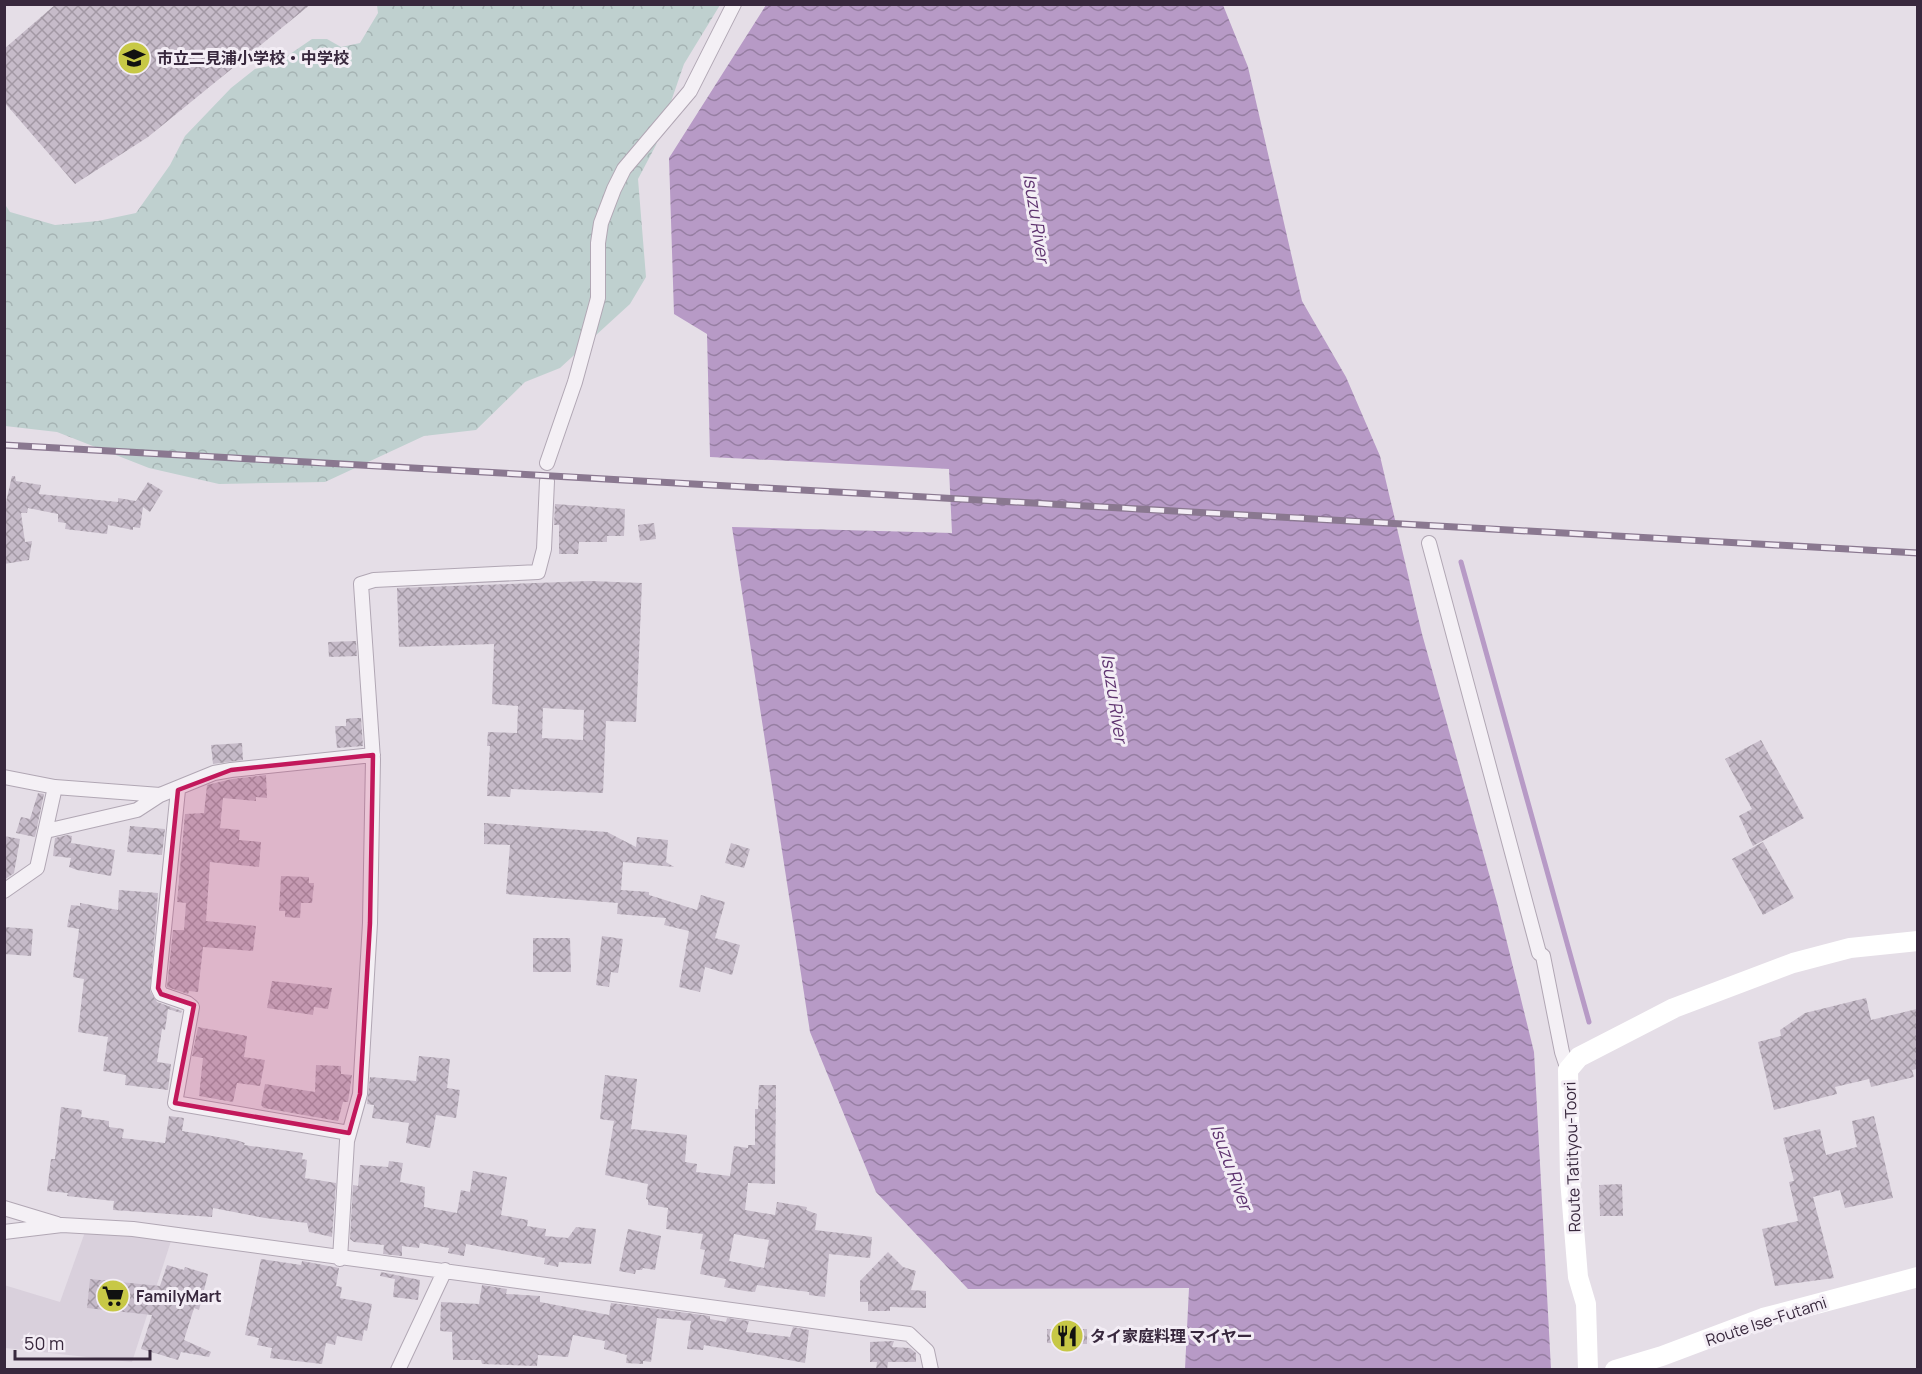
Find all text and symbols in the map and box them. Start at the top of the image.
school or university icon: 市立二見浦小学校・中学校 [116,40,152,76]
place label: 市立二見浦小学校・中学校 [157,47,349,69]
water label: Isuzu River [1018,172,1056,267]
water label: Isuzu River [1096,652,1134,747]
street label: Route Tatityou-Toori [1558,1081,1586,1233]
water label: Isuzu River [1205,1121,1259,1216]
supermarket icon: FamilyMart [95,1278,131,1314]
place label: FamilyMart [136,1285,222,1307]
street label: Route Ise-Futami [1703,1291,1829,1351]
restaurant icon: タイ家庭料理 マイヤー [1049,1318,1085,1354]
scale bar [15,1323,150,1361]
place label: タイ家庭料理 マイヤー [1090,1325,1253,1347]
text: 50 m [24,1331,64,1355]

